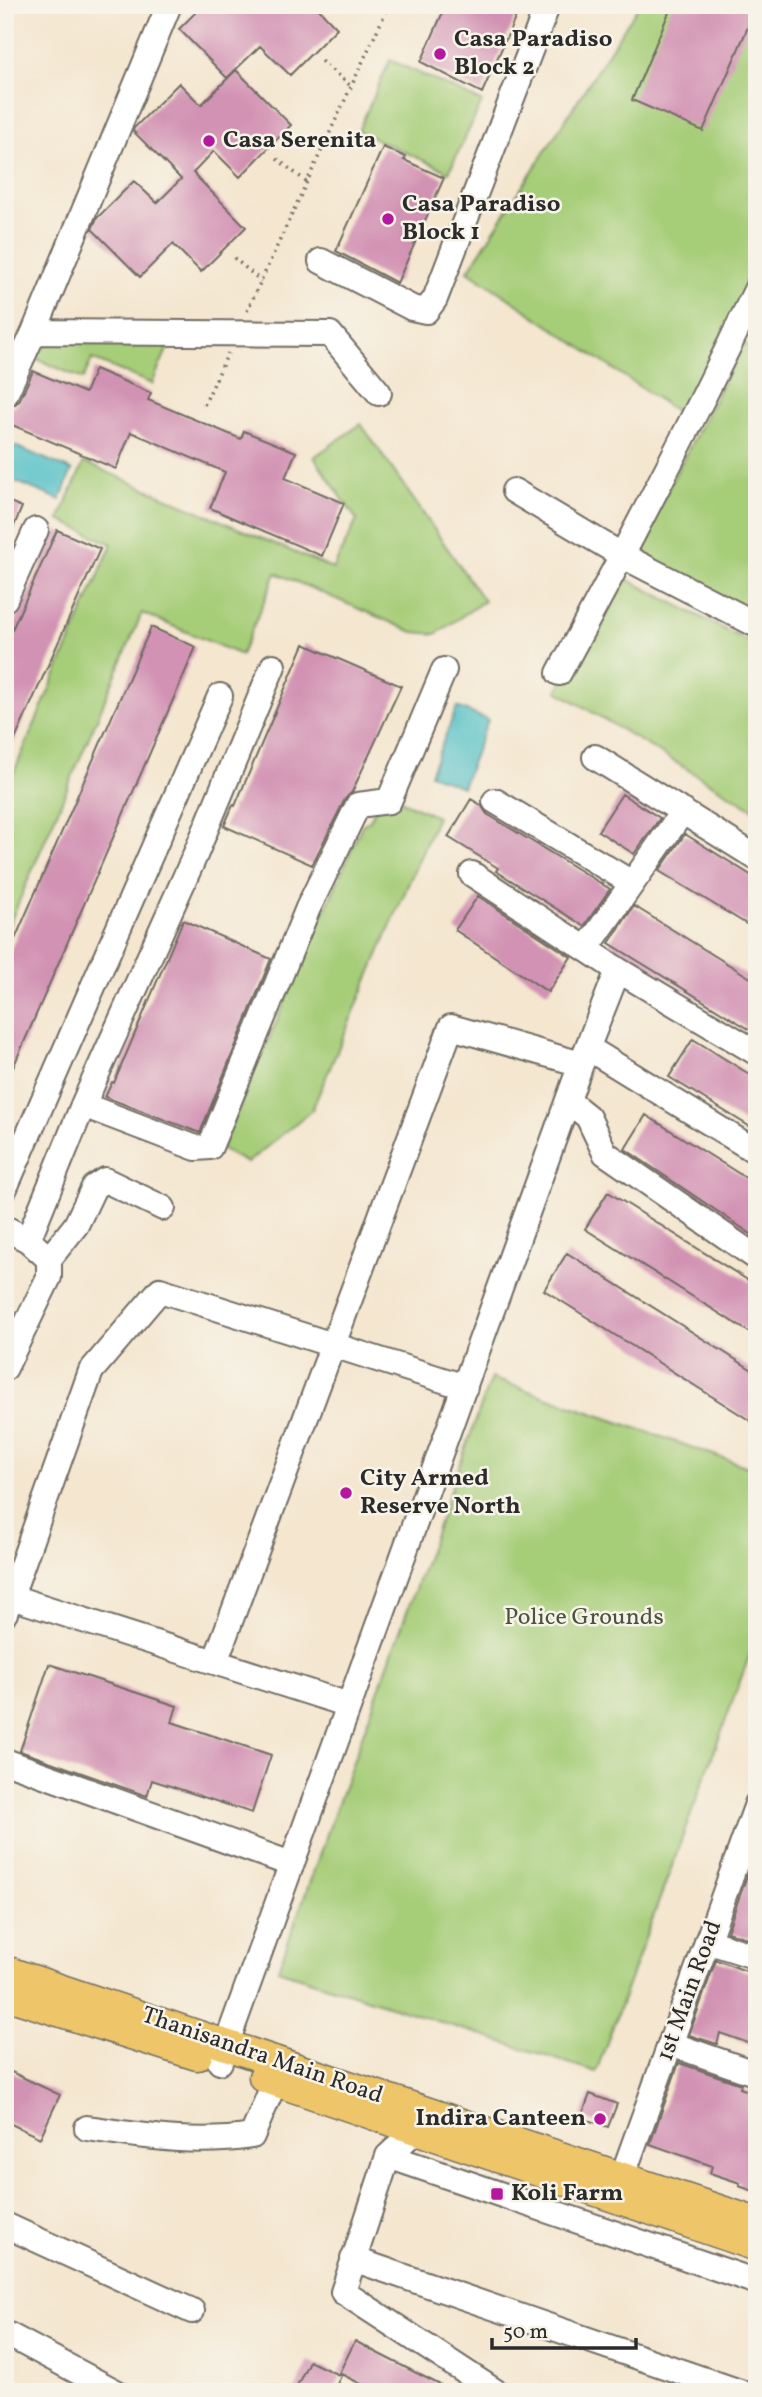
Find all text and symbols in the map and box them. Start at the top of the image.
place label: Casa Paradiso Block 2 [454,23,612,85]
marker: Casa Paradiso Block 2 [432,46,448,62]
place label: Casa Serenita [223,124,376,158]
marker: Casa Serenita [201,133,217,149]
place label: Casa Paradiso Block 1 [402,188,560,250]
marker: Casa Paradiso Block 1 [380,211,396,227]
place label: City Armed Reserve North [360,1462,521,1524]
marker: City Armed Reserve North [338,1485,354,1501]
park label: Police Grounds [504,1601,664,1635]
street label: 1st Main Road [649,1916,731,2066]
street label: Thanisandra Main Road [137,1999,387,2113]
place label: Indira Canteen [416,2102,586,2136]
marker: Indira Canteen [592,2111,608,2127]
place label: Koli Farm [511,2177,623,2211]
marker: Koli Farm [489,2186,505,2202]
scale bar [492,2306,636,2350]
text: 50 m [503,2318,548,2347]

